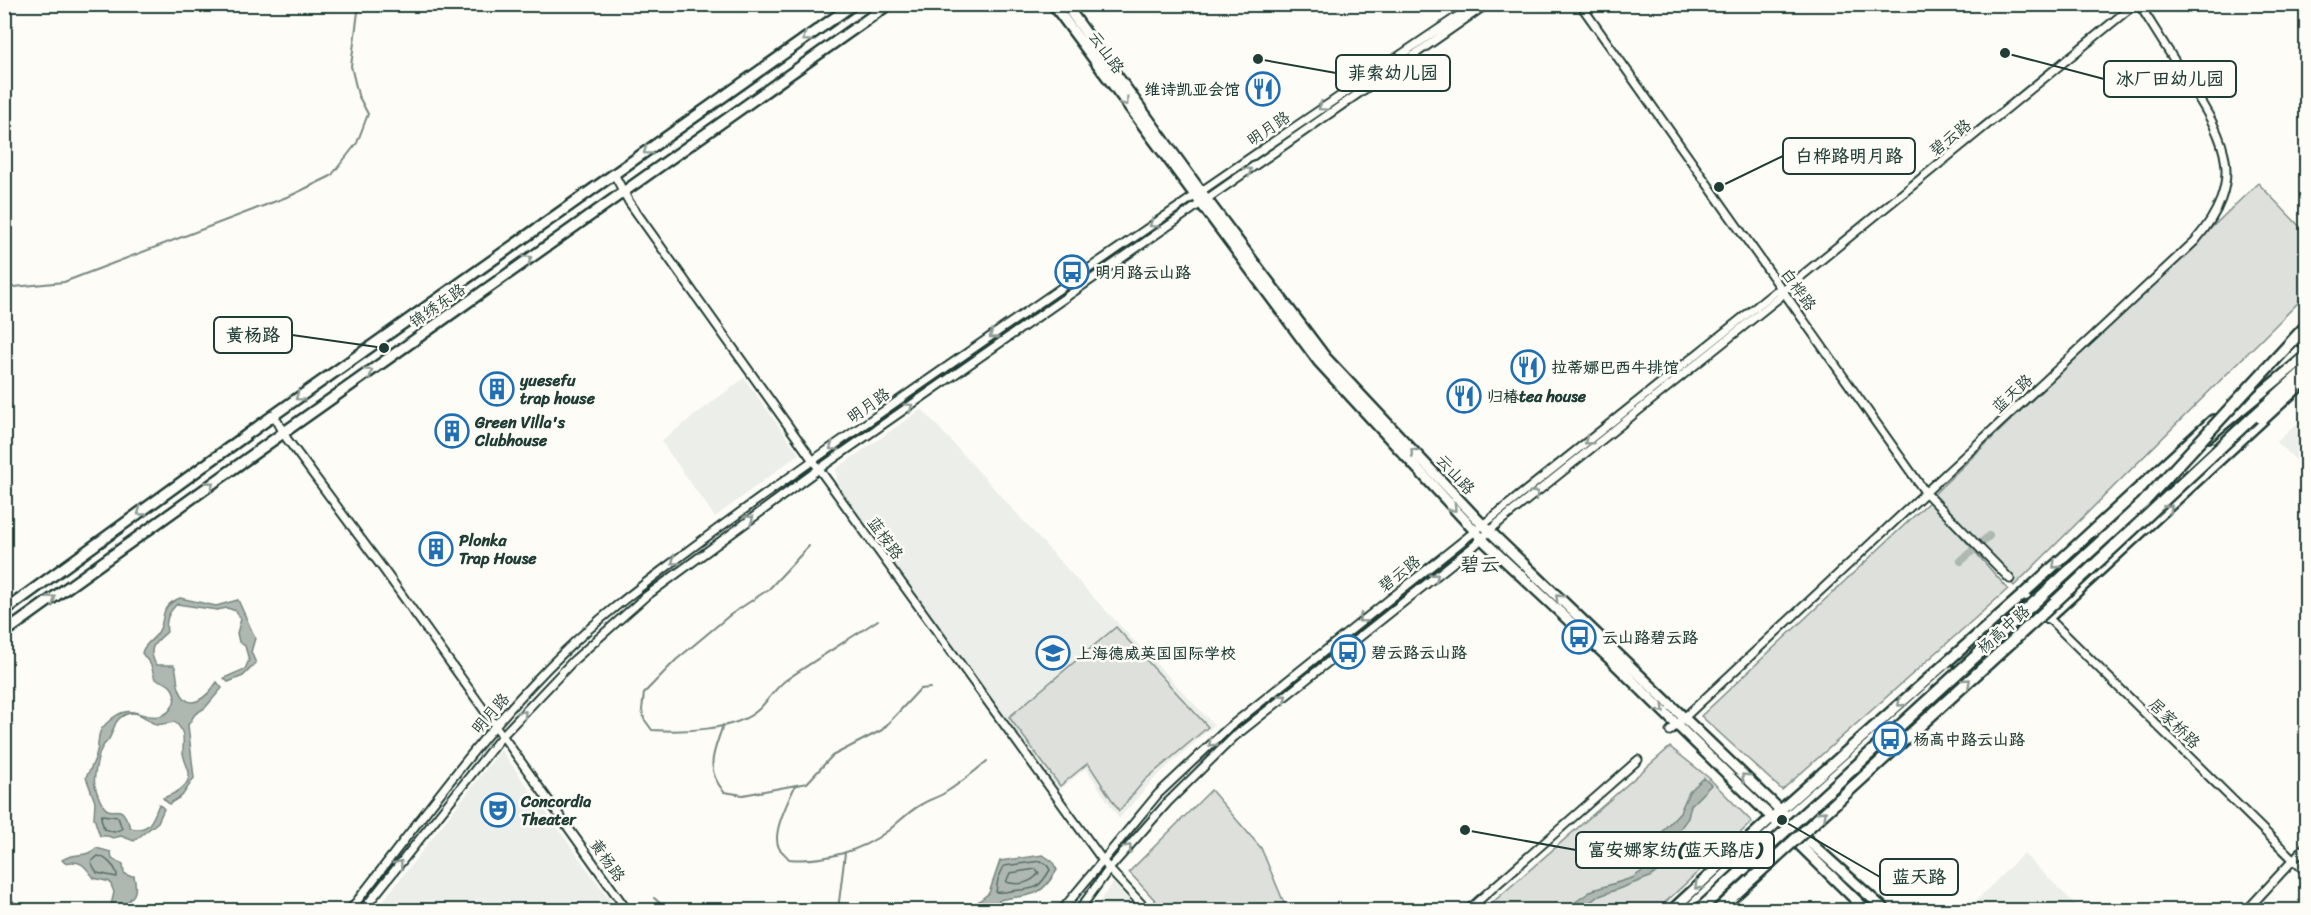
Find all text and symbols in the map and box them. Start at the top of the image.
street label: 云山路 [1081,24,1132,80]
one-way arrow [801,31,812,42]
callout: 菲索幼儿园 [1336,55,1450,91]
text: 菲索幼儿园 [1348,57,1438,89]
callout: 冰厂田幼儿园 [2104,61,2236,97]
text: 冰厂田幼儿园 [2116,63,2224,95]
restaurant icon: 维诗凯亚会馆 [1245,71,1281,107]
place label: 维诗凯亚会馆 [1144,75,1240,104]
one-way arrow [1118,96,1129,107]
one-way arrow [1318,100,1329,111]
street label: 明月路 [1240,103,1296,154]
street label: 碧云路 [1923,111,1978,164]
callout: 白桦路明月路 [1783,138,1915,174]
text: 白桦路明月路 [1795,140,1903,172]
one-way arrow [642,144,653,155]
one-way arrow [1242,167,1253,178]
one-way arrow [1148,217,1159,228]
bus stop icon: 明月路云山路 [1054,254,1090,290]
one-way arrow [522,255,533,266]
place label: 明月路云山路 [1095,258,1191,287]
street label: 白桦路 [1773,261,1824,317]
street label: 锦绣东路 [403,275,472,336]
callout: 黄杨路 [214,317,292,353]
text: 黄杨路 [226,319,280,351]
one-way arrow [988,328,999,339]
restaurant icon: 拉蒂娜巴西牛排馆 [1510,349,1546,385]
place label: 拉蒂娜巴西牛排馆 [1551,353,1679,382]
place label: yuesefu trap house [519,366,596,413]
street label: 蓝天路 [1985,366,2040,420]
one-way arrow [362,368,373,379]
building icon: yuesefu trap house [479,371,515,407]
restaurant icon: 归椿tea house [1446,378,1482,414]
street label: 明月路 [840,380,896,431]
place label: 归椿tea house [1487,382,1587,411]
one-way arrow [295,390,306,401]
one-way arrow [903,403,914,414]
place label: Green Villa's Clubhouse [474,408,566,455]
building icon: Green Villa's Clubhouse [434,413,470,449]
one-way arrow [1584,433,1595,444]
one-way arrow [828,440,839,451]
street label: 云山路 [1429,447,1483,502]
one-way arrow [1410,448,1421,458]
one-way arrow [204,481,215,492]
one-way arrow [1528,491,1539,502]
one-way arrow [1445,500,1456,511]
one-way arrow [2162,504,2173,515]
one-way arrow [137,505,148,516]
street label: 蓝桉路 [860,510,911,566]
one-way arrow [744,516,755,527]
place label: Plonka Trap House [459,526,537,573]
building icon: Plonka Trap House [418,531,454,567]
street label: 碧云路 [1371,547,1427,600]
district label: 碧云 [1460,547,1500,582]
one-way arrow [670,554,681,565]
one-way arrow [2052,558,2062,569]
one-way arrow [1428,573,1439,584]
one-way arrow [45,595,56,606]
one-way arrow [1555,595,1566,606]
street label: 杨高中路 [1970,597,2037,662]
one-way arrow [1358,612,1369,623]
bus stop icon: 云山路碧云路 [1561,619,1597,655]
place label: 云山路碧云路 [1602,623,1698,652]
bus stop icon: 碧云路云山路 [1330,634,1366,670]
school or university icon: 上海德威英国国际学校 [1035,635,1071,671]
place label: 碧云路云山路 [1371,638,1467,667]
place label: 上海德威英国国际学校 [1076,639,1236,668]
one-way arrow [1960,678,1970,689]
street label: 明月路 [464,686,517,741]
street label: 居家桥路 [2142,691,2208,756]
one-way arrow [1276,695,1287,706]
one-way arrow [1898,696,1908,707]
one-way arrow [1653,702,1664,713]
one-way arrow [516,710,527,721]
bus stop icon: 杨高中路云山路 [1872,721,1908,757]
place label: 杨高中路云山路 [1913,725,2025,754]
one-way arrow [1208,736,1219,747]
one-way arrow [1741,773,1752,784]
place label: Concordia Theater [520,787,591,834]
theatre icon: Concordia Theater [480,792,516,828]
one-way arrow [1816,810,1826,821]
street label: 黄杨路 [582,832,633,888]
callout: 富安娜家纺(蓝天路店) [1576,832,1774,868]
text: 富安娜家纺(蓝天路店) [1588,834,1764,866]
one-way arrow [1121,844,1132,855]
callout: 蓝天路 [1880,859,1958,895]
one-way arrow [391,860,402,871]
text: 蓝天路 [1892,861,1946,893]
one-way arrow [1694,879,1705,890]

